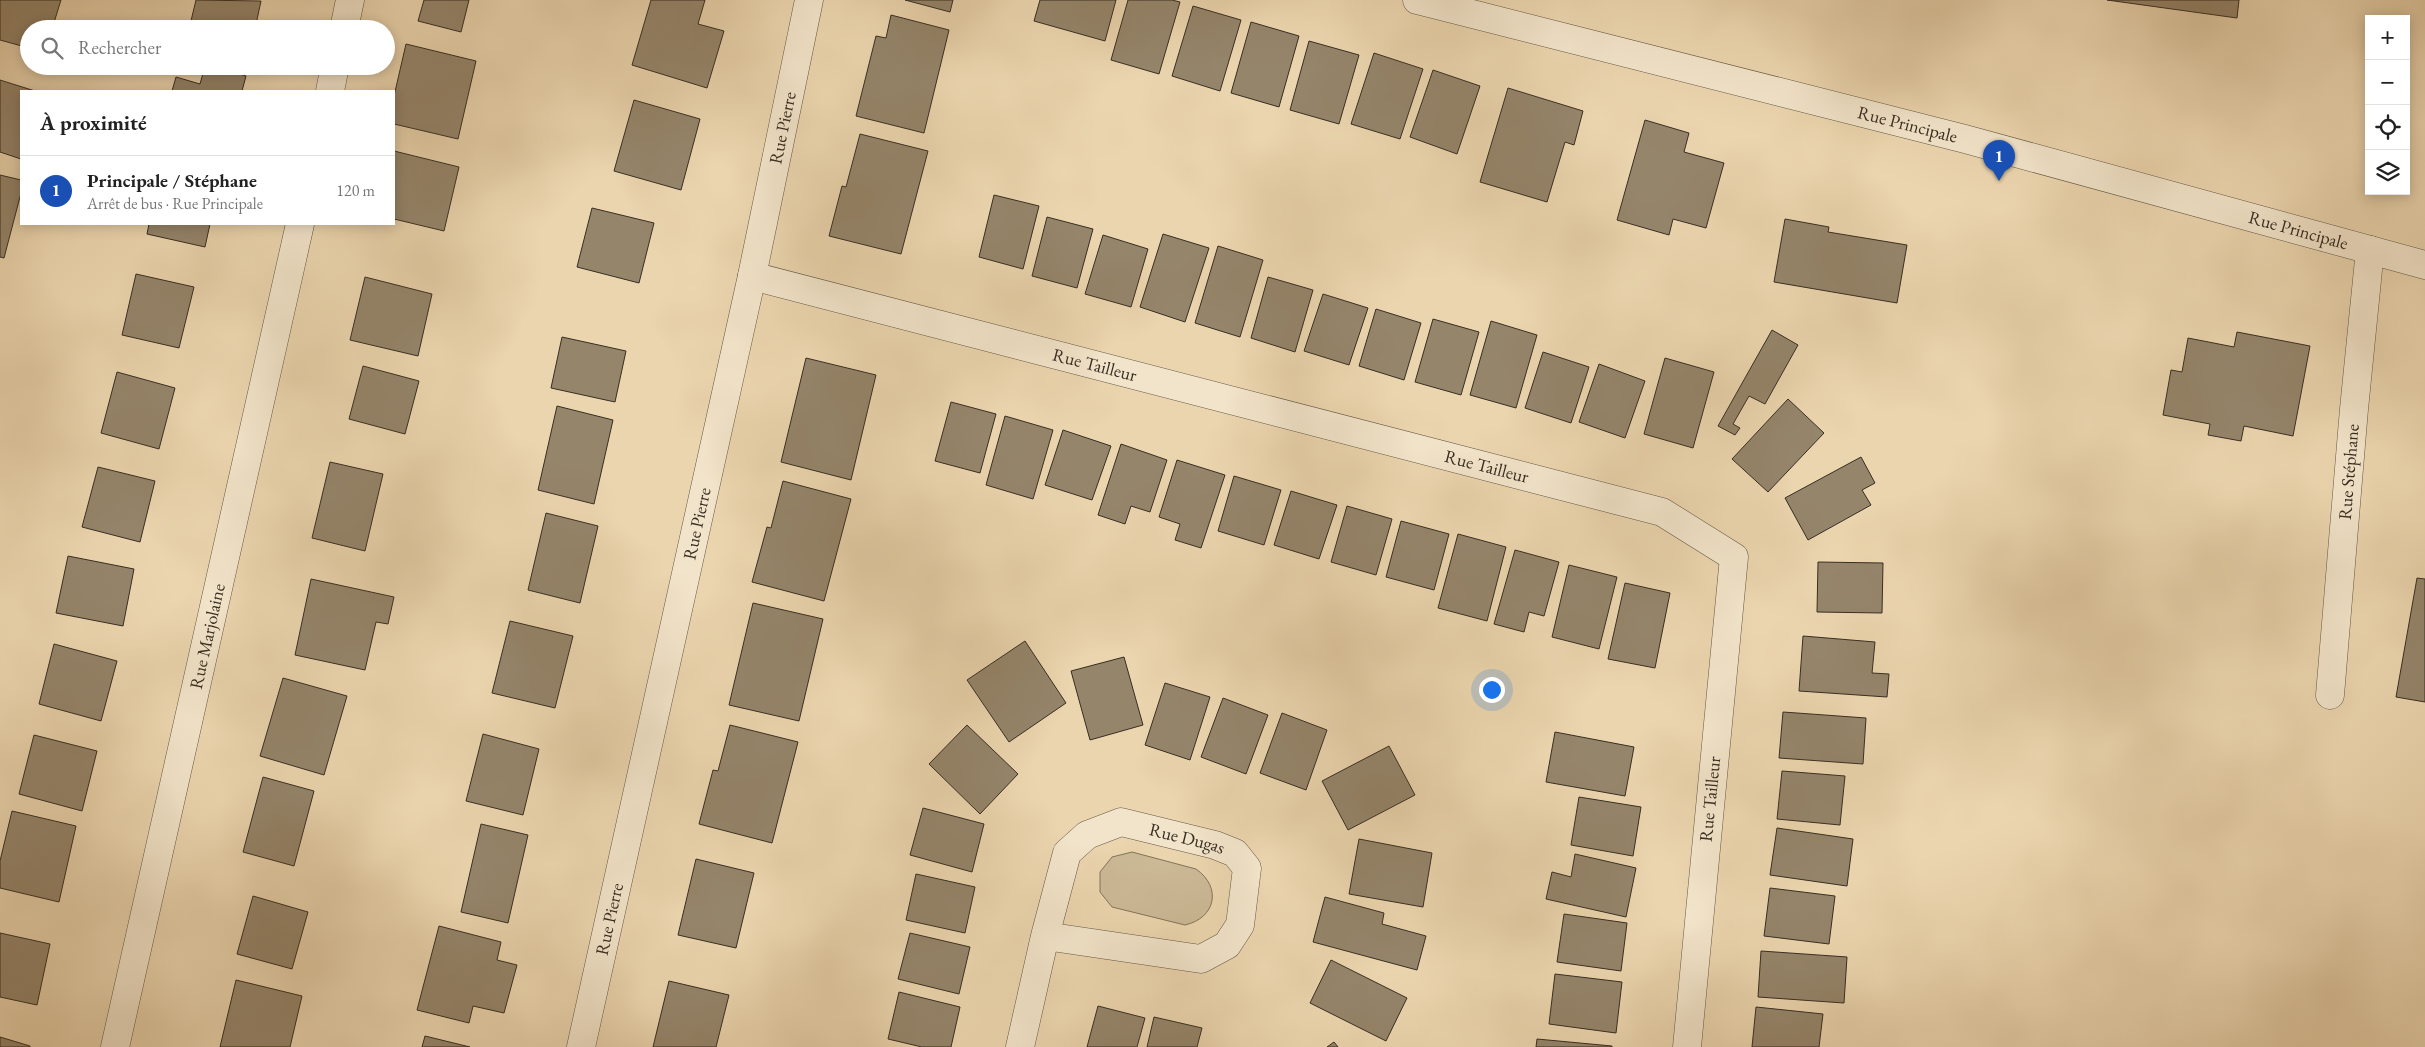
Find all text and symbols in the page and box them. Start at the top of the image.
map controls [2365,15,2410,195]
button: + [2365,15,2410,60]
search box [20,20,395,75]
icon: search [38,34,66,62]
text: Rechercher [78,35,161,60]
button: − [2365,60,2410,105]
street label: Rue Pierre [763,89,801,166]
street label: Rue Principale [1855,100,1960,148]
button: locate [2365,105,2410,150]
text: À proximité [40,109,147,136]
pin: 1 [1983,140,2015,181]
button: layers [2365,150,2410,195]
text: Principale / Stéphane [87,168,257,193]
text: 1 [52,180,60,201]
text: 120 m [336,180,375,201]
text: Arrêt de bus · Rue Principale [87,193,263,214]
street label: Rue Principale [2246,205,2351,254]
street label: Rue Tailleur [1050,342,1139,386]
street label: Rue Stéphane [2333,423,2364,521]
street label: Rue Tailleur [1442,444,1531,488]
street label: Rue Pierre [677,485,716,562]
street label: Rue Marjolaine [184,581,230,691]
your location [1479,677,1505,703]
street label: Rue Tailleur [1694,755,1725,843]
street label: Rue Dugas [1147,817,1229,859]
street label: Rue Pierre [590,881,628,957]

